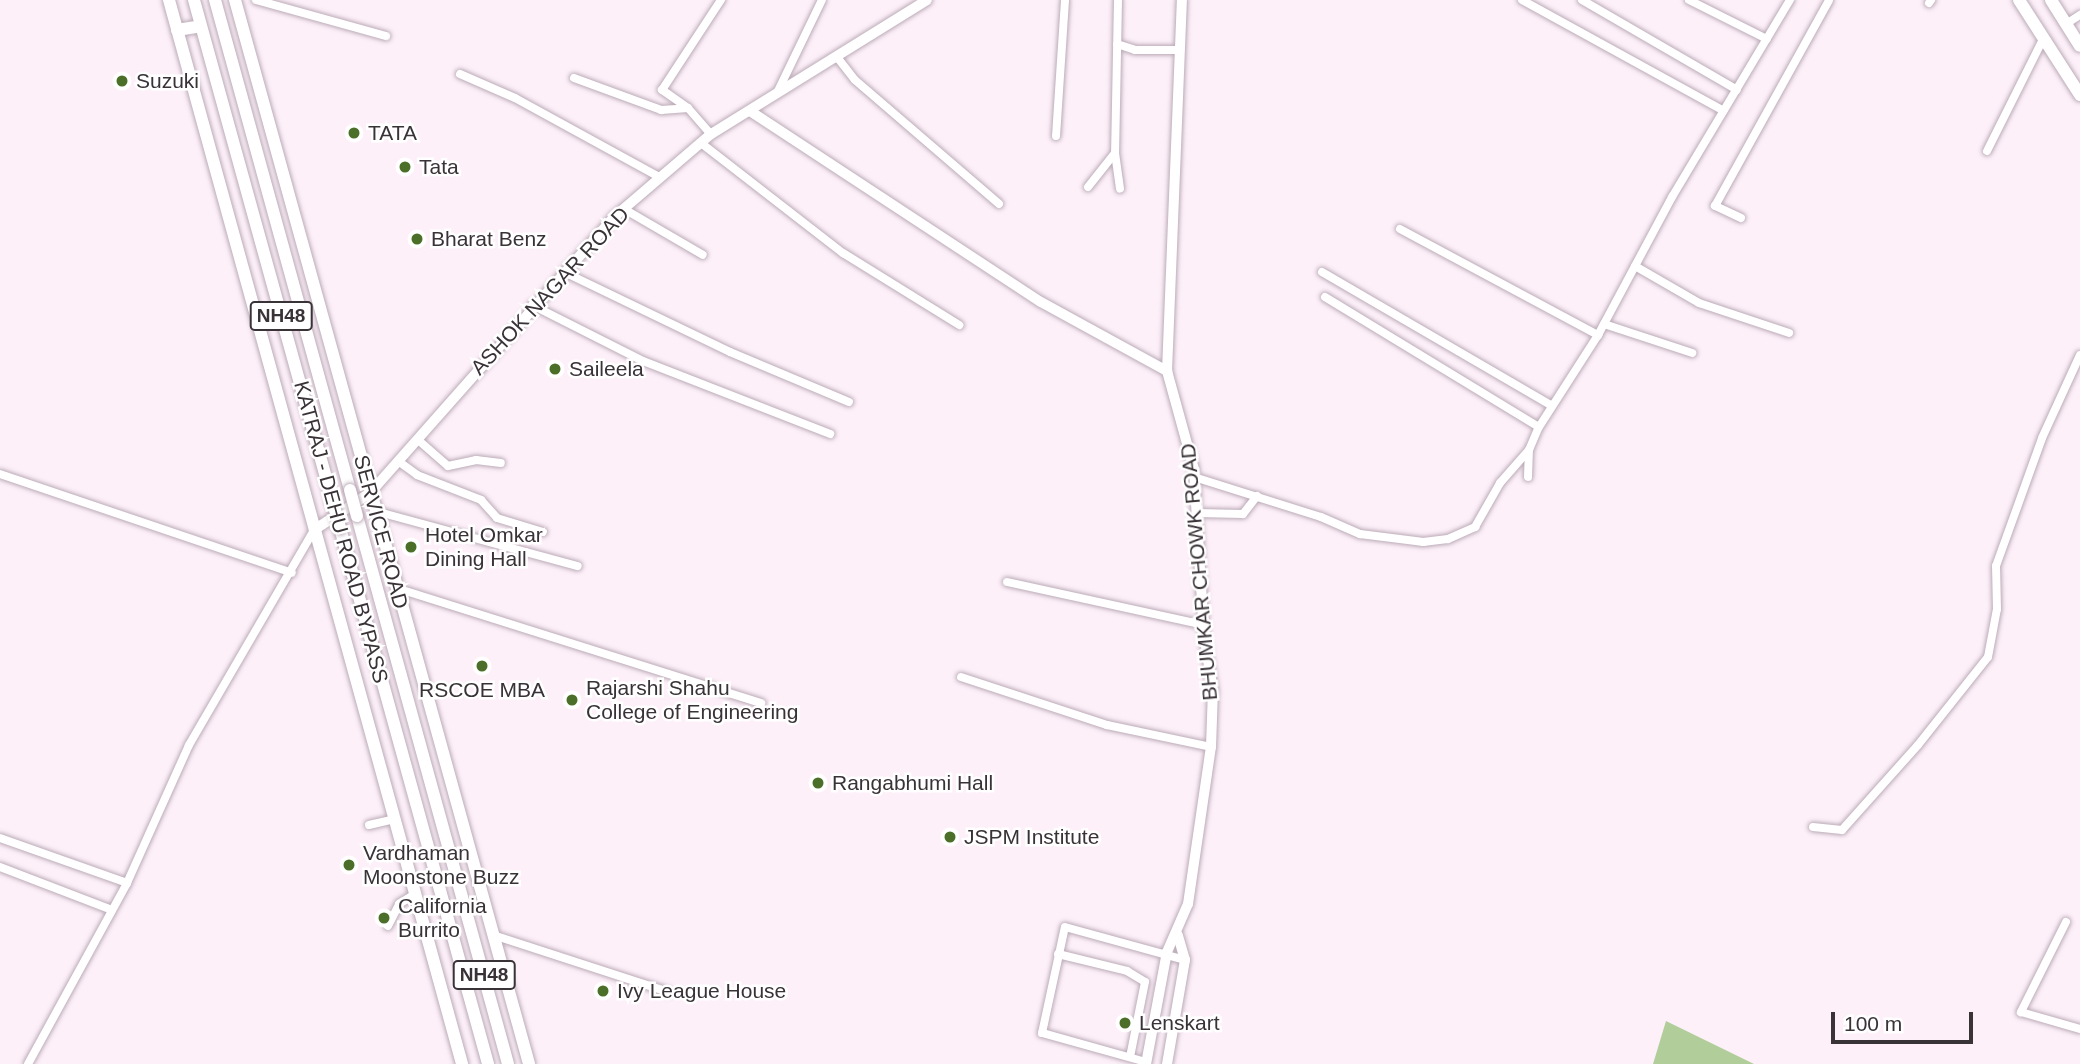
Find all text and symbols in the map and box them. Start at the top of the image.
place label: Suzuki [136,68,199,94]
marker: Suzuki [114,73,130,89]
place label: TATA [368,120,417,146]
marker: TATA [346,125,362,141]
place label: Tata [419,154,459,180]
marker: Tata [397,159,413,175]
street label: ASHOK NAGAR ROAD [466,202,634,380]
place label: Bharat Benz [431,226,547,252]
marker: Bharat Benz [409,231,425,247]
road number: NH48 [250,300,312,332]
place label: Saileela [569,356,644,382]
marker: Saileela [547,361,563,377]
street label: KATRAJ - DEHU ROAD BYPASS [288,378,394,686]
street label: BHUMKAR CHOWK ROAD [1175,442,1223,702]
street label: SERVICE ROAD [348,452,414,612]
place label: Hotel Omkar Dining Hall [425,522,543,572]
marker: Hotel Omkar Dining Hall [403,539,419,555]
marker: RSCOE MBA [474,658,490,674]
place label: Rajarshi Shahu College of Engineering [586,675,798,725]
place label: RSCOE MBA [419,677,545,703]
marker: Rajarshi Shahu College of Engineering [564,692,580,708]
place label: Rangabhumi Hall [832,770,993,796]
marker: Rangabhumi Hall [810,775,826,791]
place label: JSPM Institute [964,824,1099,850]
marker: JSPM Institute [942,829,958,845]
place label: Vardhaman Moonstone Buzz [363,840,519,890]
marker: Vardhaman Moonstone Buzz [341,857,357,873]
place label: California Burrito [398,893,487,943]
marker: California Burrito [376,910,392,926]
road number: NH48 [452,959,516,990]
place label: Ivy League House [617,978,786,1004]
marker: Ivy League House [595,983,611,999]
scale bar [1835,998,1977,1042]
place label: Lenskart [1139,1010,1220,1036]
text: 100 m [1844,1012,1902,1035]
marker: Lenskart [1117,1015,1133,1031]

